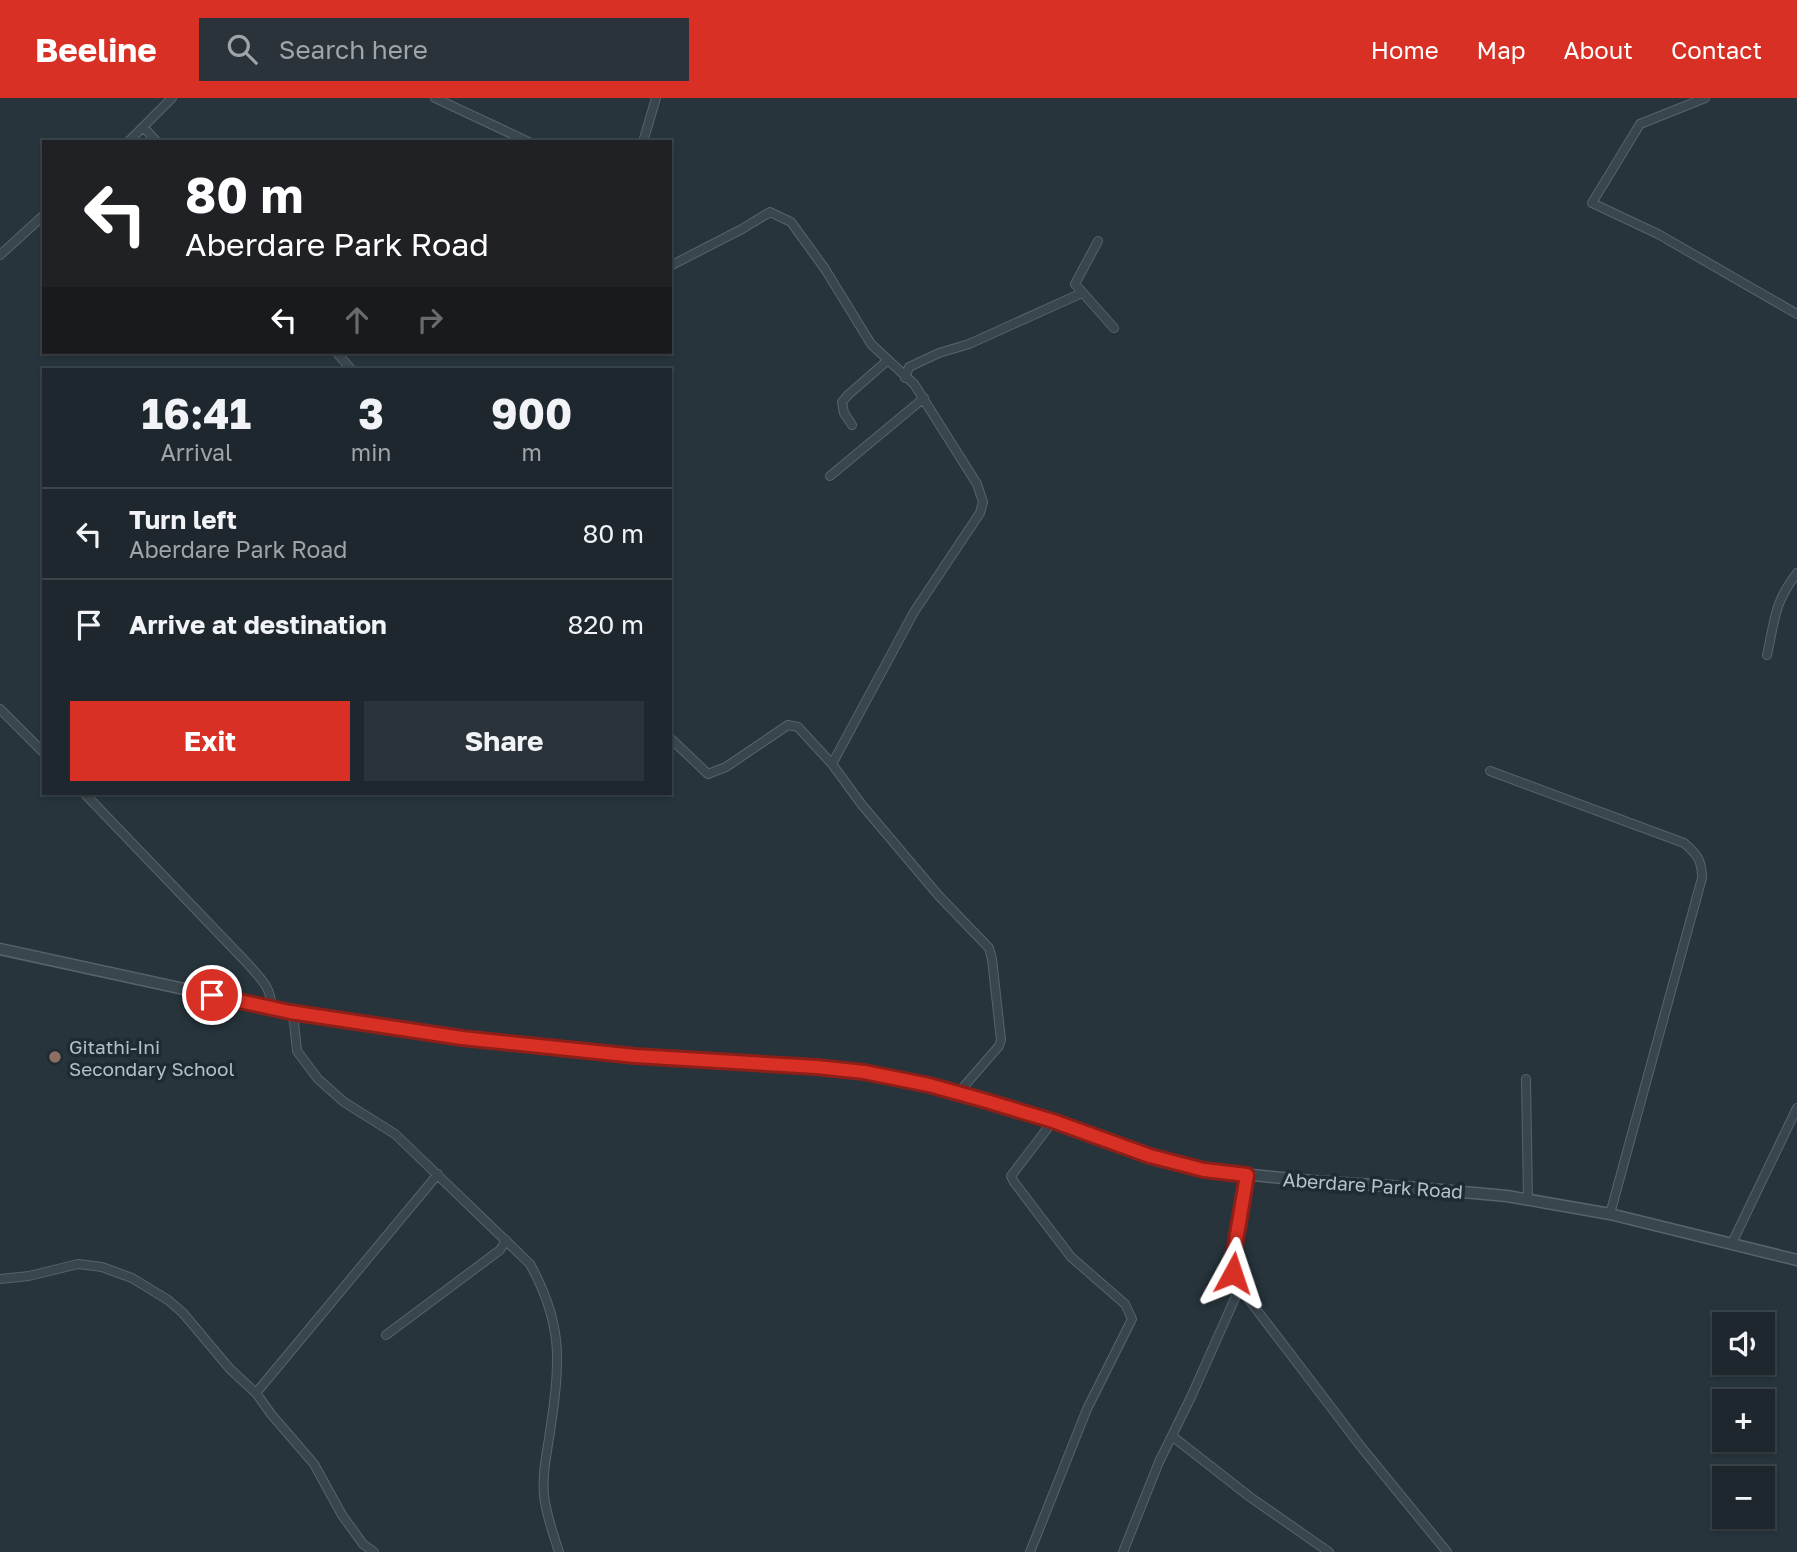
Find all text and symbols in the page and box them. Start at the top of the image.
search box [199,18,689,81]
text: Beeline [35,30,157,69]
icon: search [223,30,261,68]
text: Search here [279,34,428,65]
text: Home [1371,35,1439,64]
text: Map [1477,35,1526,64]
text: About [1564,35,1633,64]
text: Contact [1671,35,1762,64]
text: 80 m [185,165,303,224]
icon: left [70,168,161,259]
text: Aberdare Park Road [185,225,489,263]
icon: left [265,301,303,339]
icon: ahead [338,301,376,339]
icon: right [411,301,449,339]
text: 16:41 [142,388,251,438]
text: 3 [358,388,384,438]
text: 900 [491,388,572,438]
text: Arrival [160,438,232,466]
text: min [351,438,391,466]
text: m [522,438,542,466]
text: Turn left [129,504,237,535]
icon: left [70,515,108,553]
text: 80 m [583,518,644,549]
text: Aberdare Park Road [129,535,348,563]
icon: arrive [70,606,108,644]
text: Arrive at destination [129,609,387,640]
text: 820 m [567,609,644,640]
button: Exit [70,701,350,781]
button: Share [364,701,644,781]
pin [182,965,242,1025]
icon: arrive [193,976,231,1014]
place label: Gitathi-Ini Secondary School [69,1035,235,1080]
marker: Gitathi-Ini Secondary School [47,1049,63,1065]
street label: Aberdare Park Road [1282,1167,1464,1203]
position arrow [1196,1236,1270,1310]
map controls [1712,1312,1775,1529]
button: sound [1712,1312,1775,1375]
button: + [1712,1389,1775,1452]
button: − [1712,1466,1775,1529]

